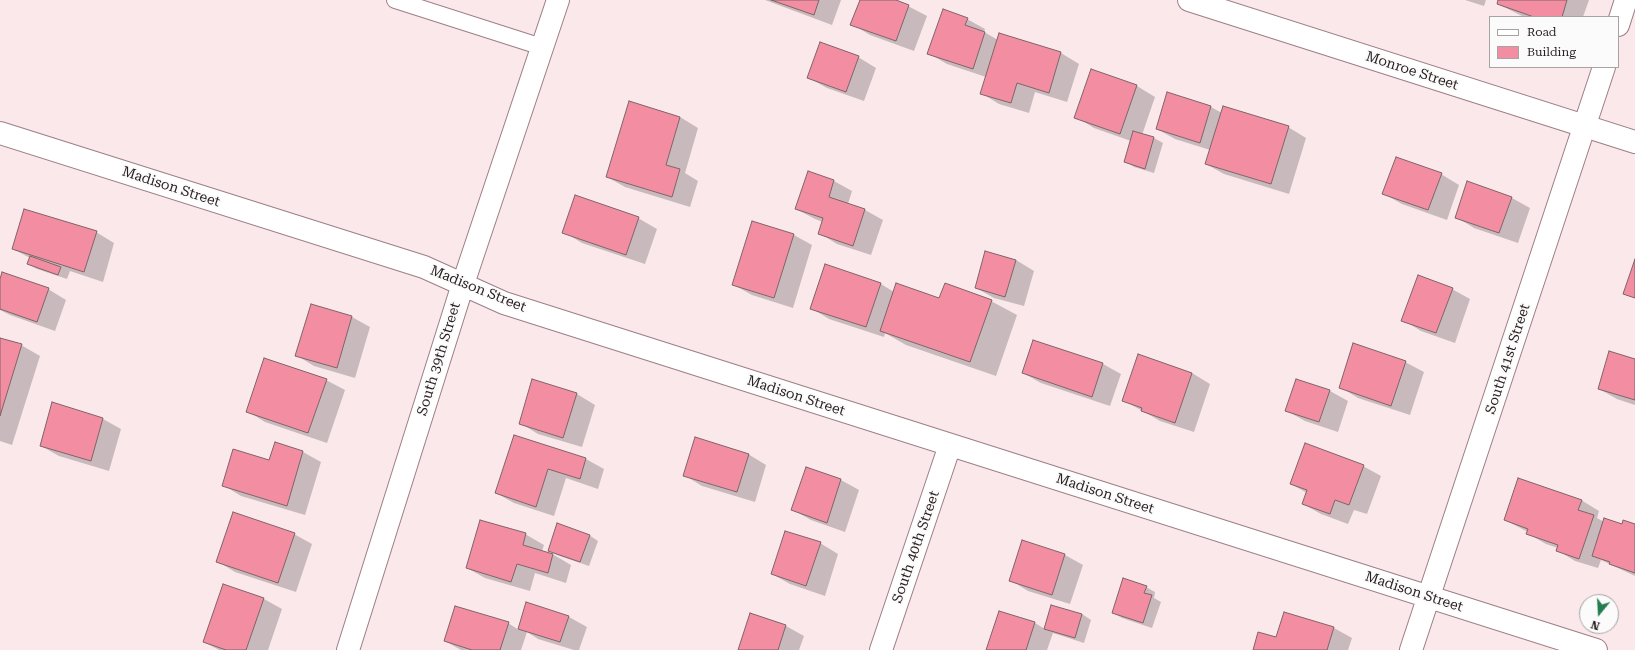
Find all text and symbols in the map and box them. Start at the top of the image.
legend [1489,16,1619,68]
text: Road [1527,25,1556,39]
text: Building [1527,45,1576,59]
street label: Monroe Street [1364,48,1460,94]
street label: Madison Street [120,163,222,211]
street label: Madison Street [428,262,528,316]
street label: South 39th Street [414,300,464,418]
street label: South 41st Street [1482,302,1534,416]
street label: Madison Street [745,372,847,420]
street label: Madison Street [1054,470,1156,518]
street label: South 40th Street [889,489,943,605]
street label: Madison Street [1363,568,1465,616]
north arrow [1579,594,1619,634]
text: N [1589,617,1601,632]

